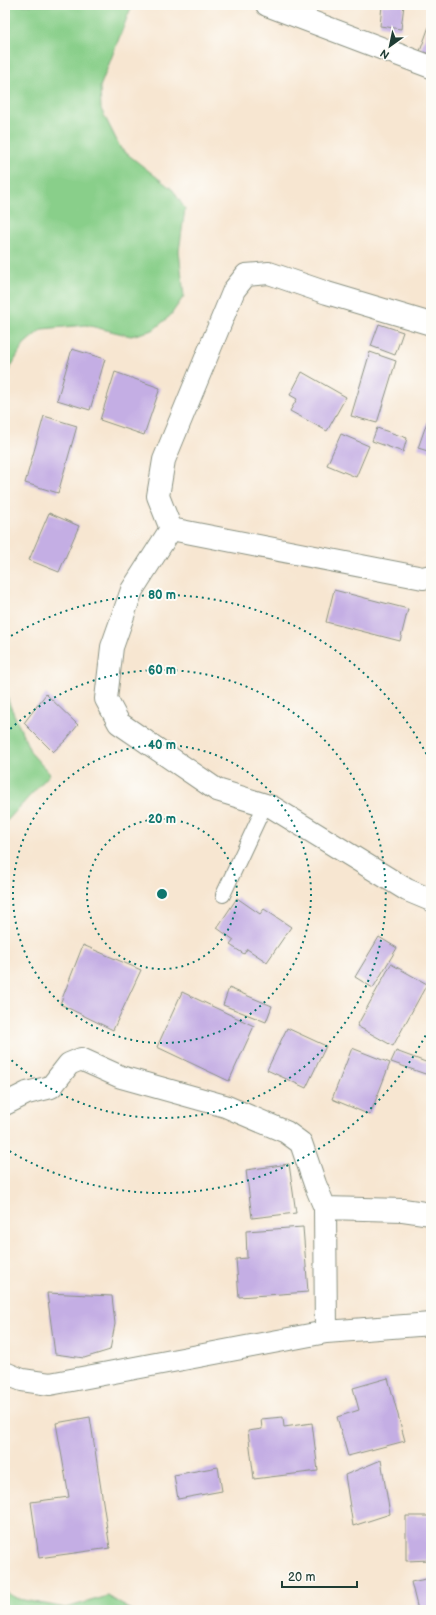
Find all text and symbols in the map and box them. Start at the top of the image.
north arrow [370,26,410,66]
text: N [378,46,392,62]
text: 80 m [148,588,176,603]
text: 60 m [148,663,176,678]
text: 40 m [148,738,176,753]
text: 20 m [148,812,176,827]
centre of rings [155,887,169,901]
scale bar [282,1563,357,1589]
text: 20 m [288,1570,315,1585]

